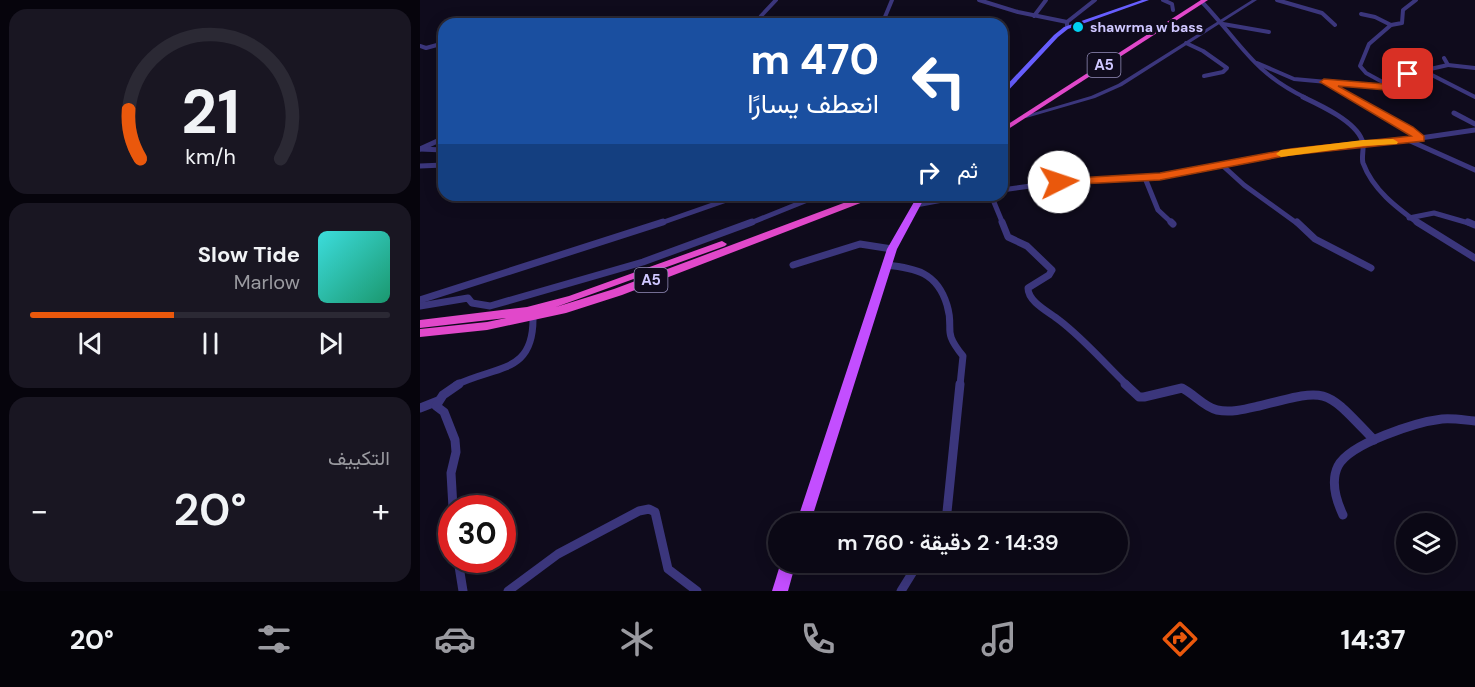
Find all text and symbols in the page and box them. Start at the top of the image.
place label: shawrma w bass [1090,18,1203,36]
marker: shawrma w bass [1071,20,1085,34]
text: 470 m [750,32,879,87]
icon: left [900,42,978,120]
pin [1382,48,1433,99]
road number: A5 [1088,53,1120,77]
icon: arrive [1391,57,1424,90]
text: 21 [181,71,239,152]
text: انعطف يسارًا [747,86,879,121]
text: km/h [185,143,235,171]
position arrow [1027,150,1091,214]
icon: right [912,156,945,189]
text: ثم [957,156,978,185]
text: Slow Tide [198,240,300,269]
road number: A5 [634,268,668,292]
text: Marlow [234,269,300,295]
icon: previous [74,327,107,360]
icon: pause [194,327,227,360]
icon: next [314,327,347,360]
text: التكييف [328,445,390,471]
text: 20° [173,480,247,539]
text: − [30,489,48,532]
text: + [372,489,390,532]
speed limit sign: 30 [438,495,516,573]
map controls [1396,513,1456,573]
button: layers [1396,513,1456,573]
text: 14:39 · 2 دقيقة · 760 m [837,528,1059,557]
icon: filters [253,618,295,660]
icon: car [434,618,476,660]
icon: climate [616,618,658,660]
icon: phone [797,618,839,660]
icon: music [978,618,1020,660]
icon: directions [1159,618,1201,660]
text: 20° [70,622,114,657]
text: 14:37 [1341,622,1405,657]

